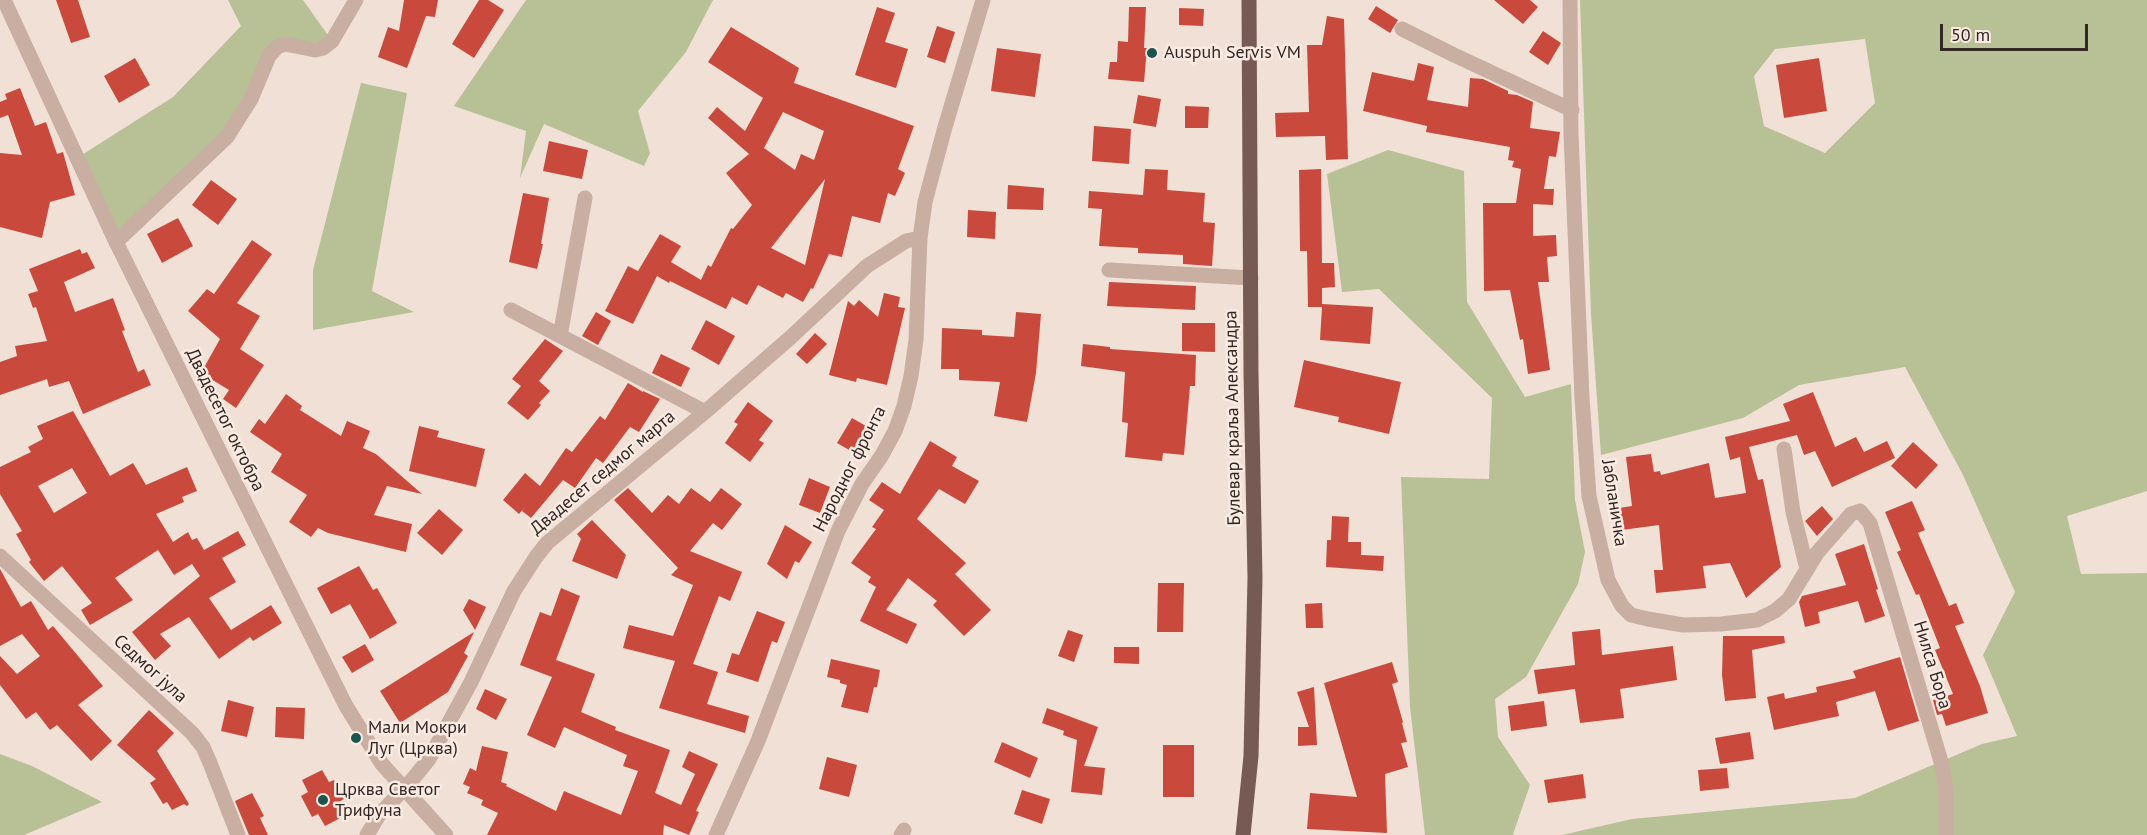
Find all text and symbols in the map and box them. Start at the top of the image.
scale bar [1943,12,2092,50]
text: 50 m [1951,23,1990,46]
place label: Auspuh Servis VM [1164,42,1301,64]
marker: Auspuh Servis VM [1145,46,1159,60]
street label: Булевар краља Александра [1220,310,1246,526]
street label: Двадесетог октобра [181,345,269,495]
street label: Народног фронта [809,402,891,536]
street label: Двадесет седмог марта [526,406,680,540]
street label: Јабланичка [1596,458,1632,548]
street label: Нилса Бора [1908,618,1956,712]
street label: Седмог јула [109,630,191,708]
place label: Мали Мокри Луг (Црква) [368,717,467,760]
marker: Мали Мокри Луг (Црква) [349,731,363,745]
place label: Црква Светог Трифуна [335,779,440,822]
marker: Црква Светог Трифуна [316,793,330,807]

